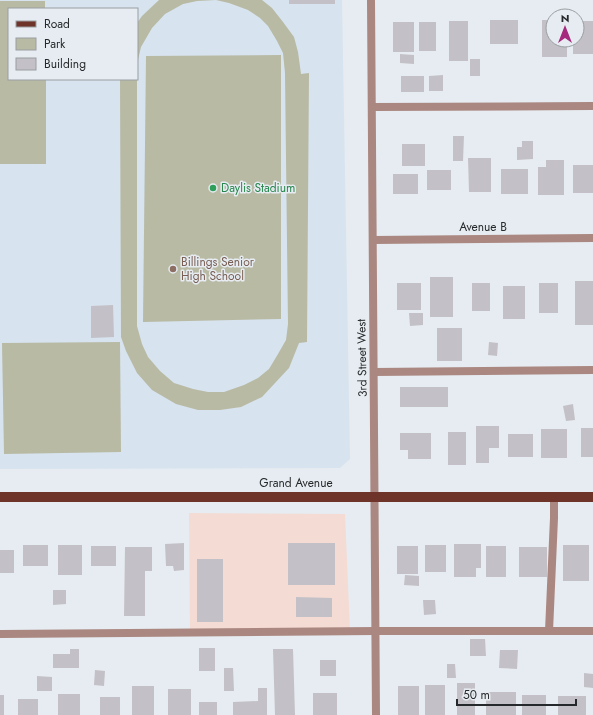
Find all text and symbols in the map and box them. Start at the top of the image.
legend [8,8,138,80]
north arrow [545,8,585,48]
text: N [561,10,569,26]
text: Road [44,15,70,33]
text: Park [44,35,66,53]
text: Building [44,55,86,73]
place label: Daylis Stadium [221,179,295,197]
marker: Daylis Stadium [208,183,218,193]
street label: Avenue B [459,218,507,236]
place label: Billings Senior High School [181,253,255,285]
marker: Billings Senior High School [168,264,178,274]
street label: 3rd Street West [352,319,372,397]
street label: Grand Avenue [259,474,333,492]
scale bar [457,681,576,707]
text: 50 m [463,686,490,704]

